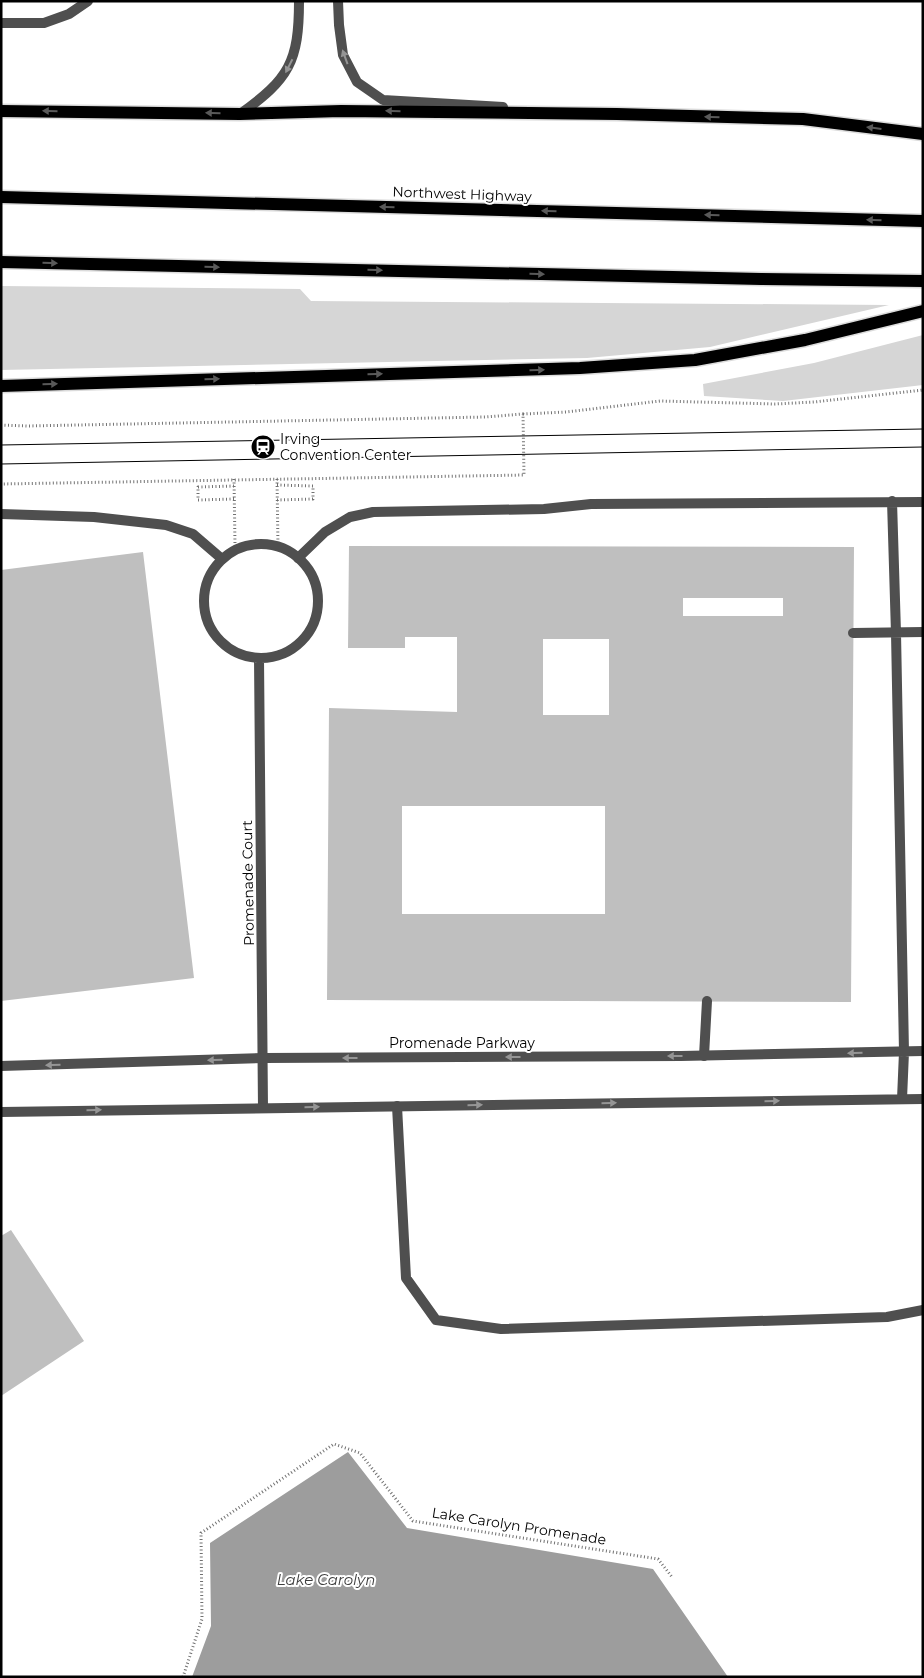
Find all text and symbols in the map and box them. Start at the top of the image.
one-way arrow [341,49,349,64]
one-way arrow [285,58,293,73]
one-way arrow [42,107,58,115]
one-way arrow [385,107,401,115]
one-way arrow [205,109,221,117]
one-way arrow [704,112,720,120]
one-way arrow [866,124,882,132]
street label: Northwest Highway [392,183,532,205]
one-way arrow [378,203,394,211]
one-way arrow [541,207,557,215]
one-way arrow [703,211,719,219]
one-way arrow [866,216,882,224]
one-way arrow [42,259,58,267]
one-way arrow [205,263,221,271]
one-way arrow [367,267,383,275]
one-way arrow [530,270,546,278]
one-way arrow [530,365,546,373]
one-way arrow [367,370,383,378]
one-way arrow [205,375,221,383]
one-way arrow [42,380,58,388]
place label: Irving Convention Center [280,430,412,464]
station icon: Irving Convention Center [250,434,276,460]
street label: Promenade Court [238,820,258,946]
street label: Promenade Parkway [389,1034,535,1052]
one-way arrow [847,1049,863,1057]
one-way arrow [667,1052,683,1060]
one-way arrow [504,1053,520,1061]
one-way arrow [342,1054,358,1062]
one-way arrow [207,1056,223,1064]
one-way arrow [45,1061,61,1069]
one-way arrow [764,1097,780,1105]
one-way arrow [602,1099,618,1107]
one-way arrow [467,1101,483,1109]
one-way arrow [304,1103,320,1111]
one-way arrow [87,1106,103,1114]
street label: Lake Carolyn Promenade [430,1503,608,1549]
water label: Lake Carolyn [277,1570,375,1589]

